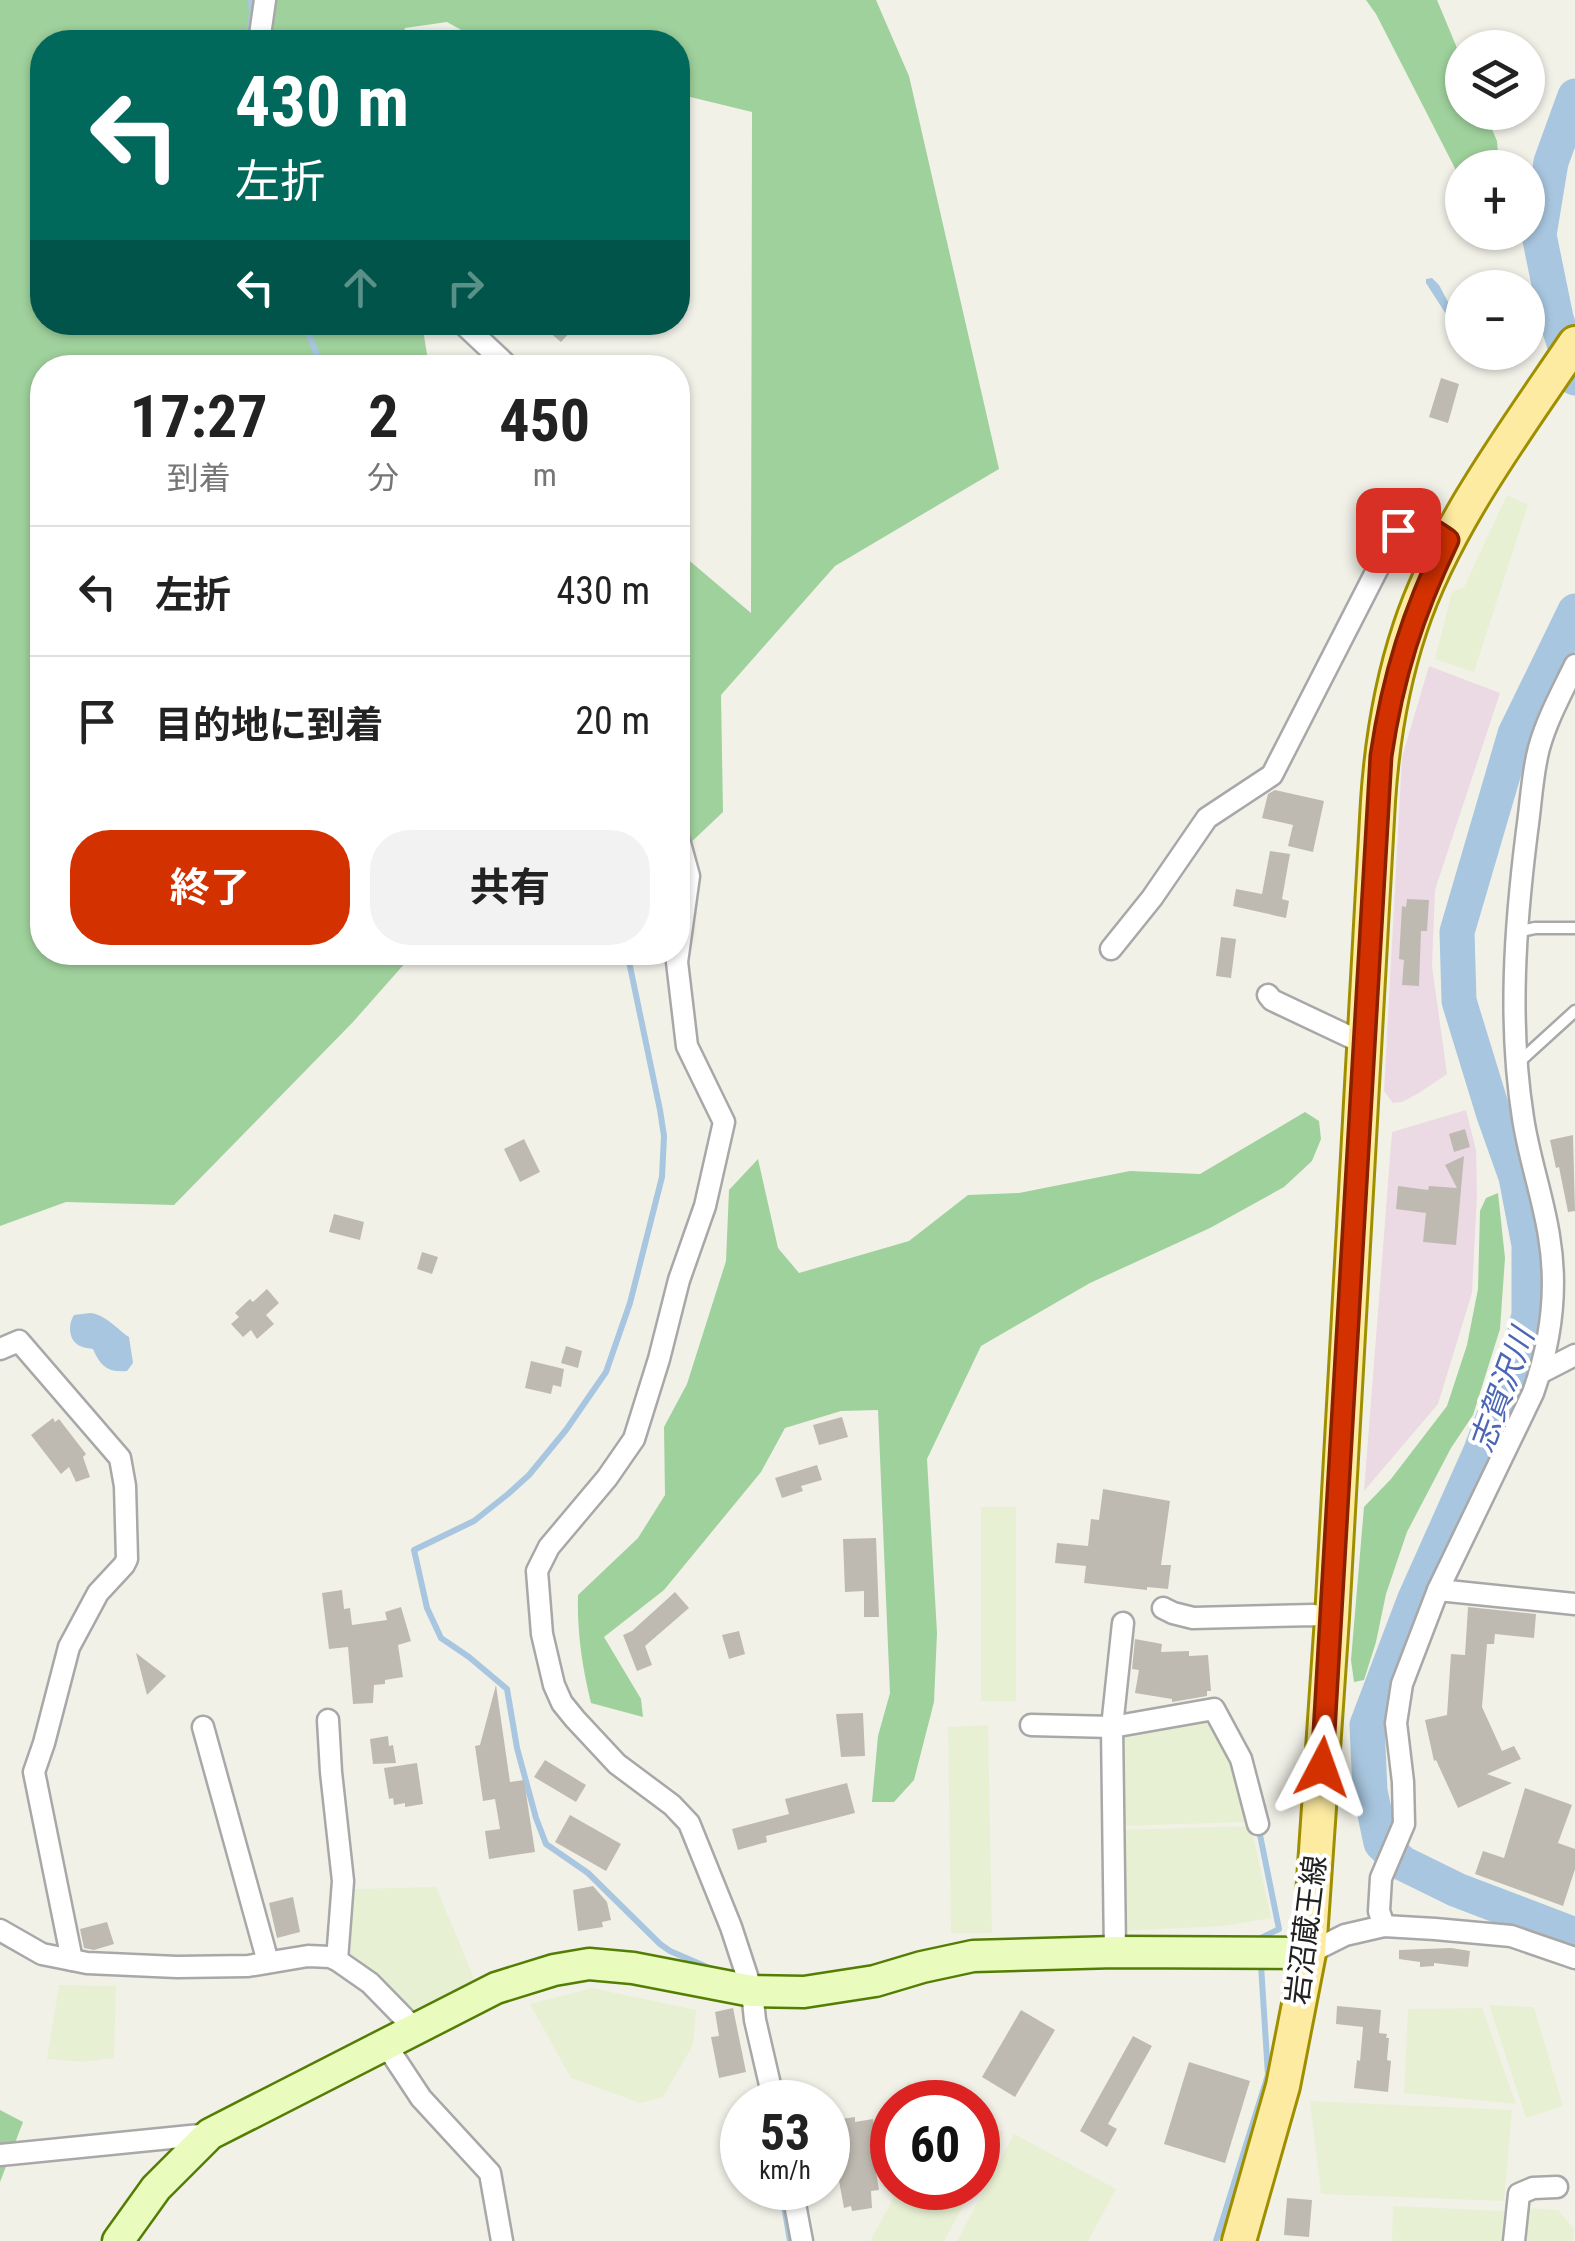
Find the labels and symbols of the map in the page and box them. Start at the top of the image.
pin [1356,488,1441,573]
water label: 志賀沢川 [1462,1321,1543,1457]
position arrow [1270,1715,1374,1819]
street label: 岩沼蔵王線 [1279,1853,1333,2007]
speed limit sign: 60 [870,2080,1000,2210]

